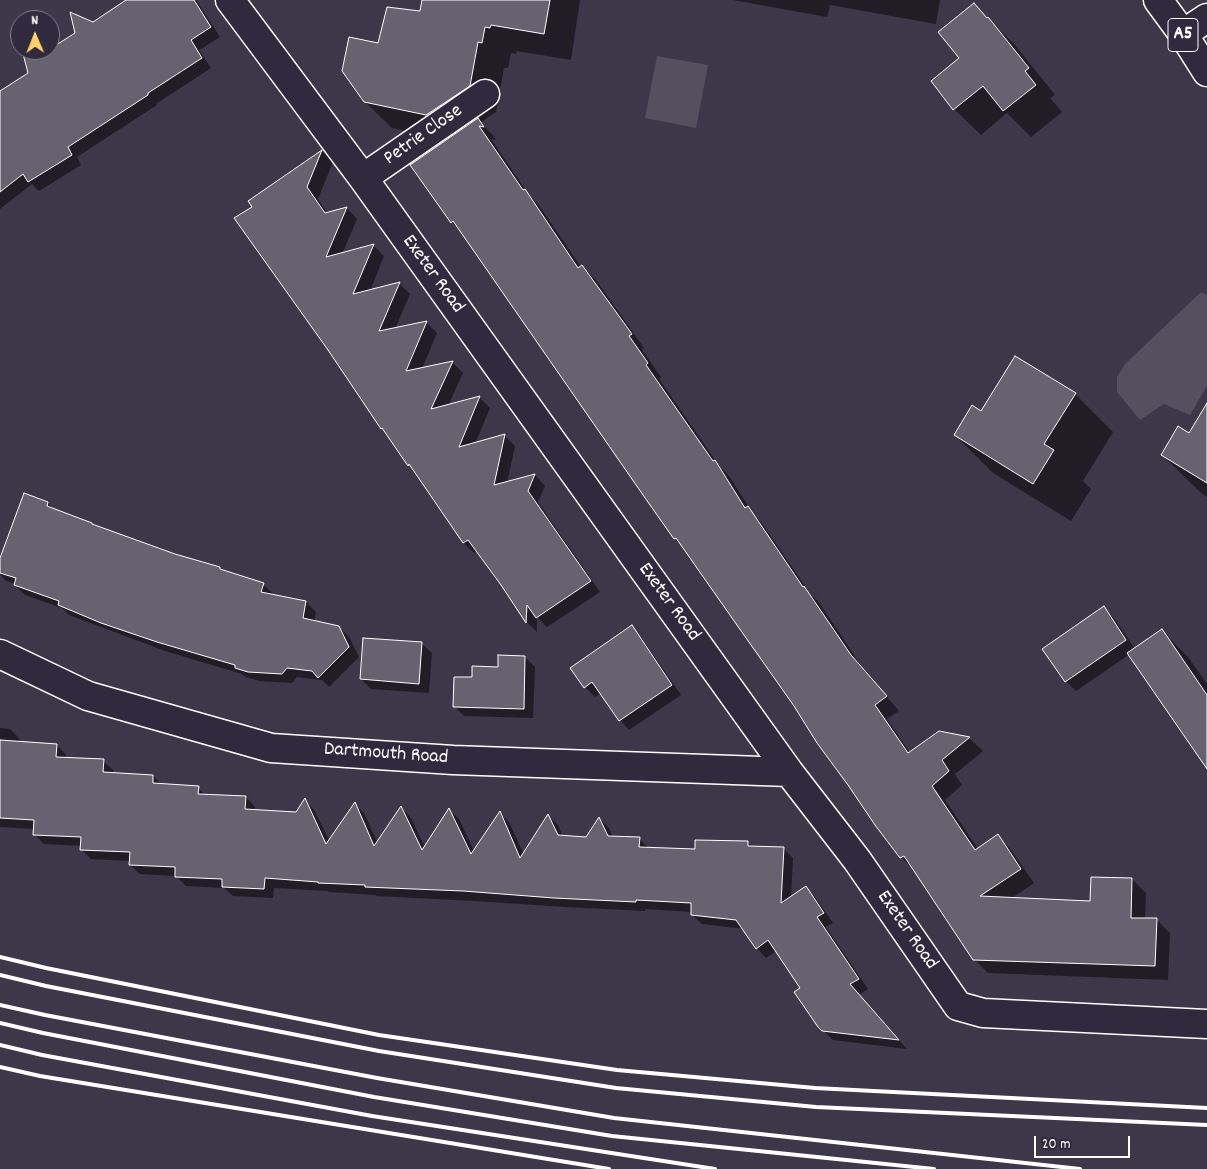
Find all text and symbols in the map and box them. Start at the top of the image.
north arrow [10,10,60,60]
text: N [31,11,38,31]
road number: A5 [1168,18,1198,52]
street label: Petrie Close [380,100,468,172]
street label: Exeter Road [396,231,468,319]
street label: Exeter Road [632,559,704,647]
street label: Dartmouth Road [323,739,449,771]
street label: Exeter Road [870,887,942,975]
scale bar [1037,1126,1133,1158]
text: 20 m [1042,1134,1070,1156]

